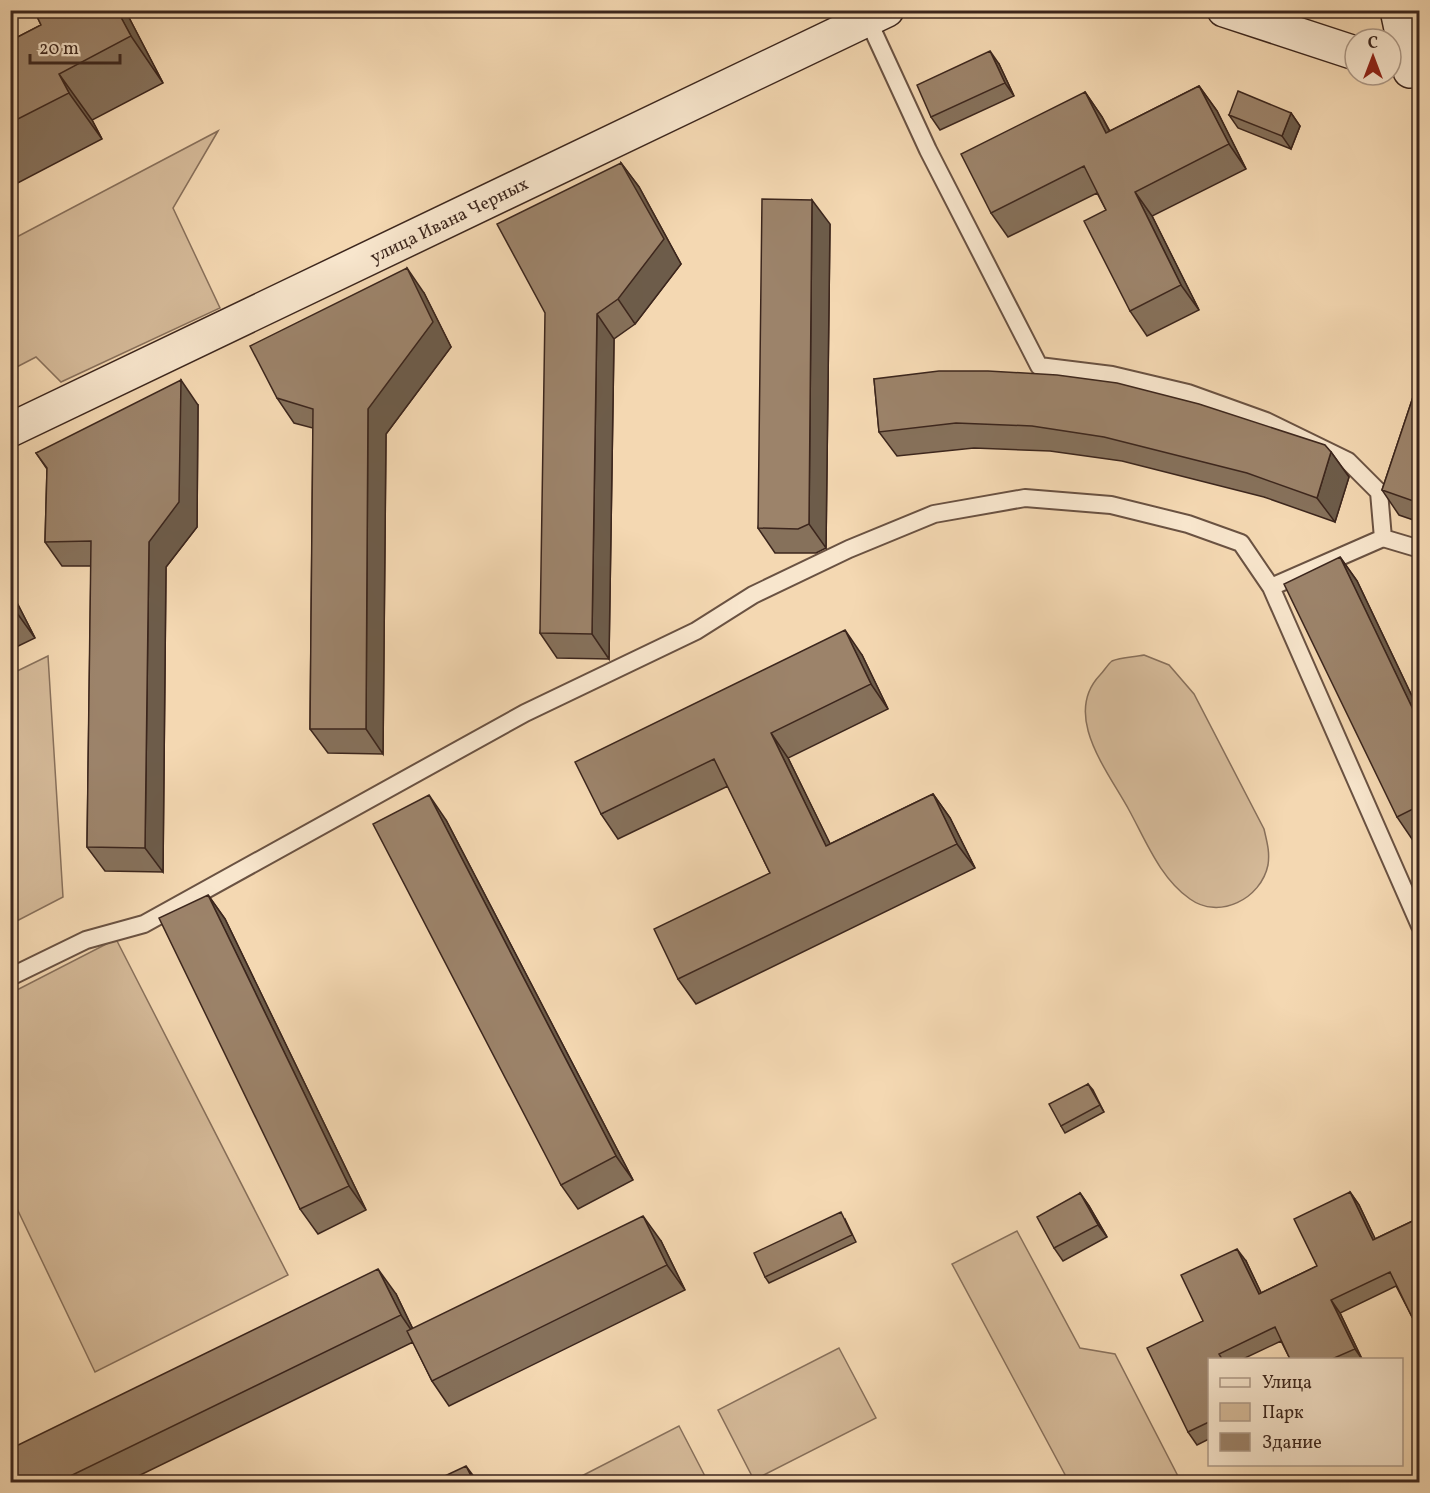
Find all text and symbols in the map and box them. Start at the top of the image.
scale bar [30,27,120,65]
north arrow [1343,27,1403,87]
text: С [1368,33,1378,55]
text: 20 m [39,37,79,62]
street label: улица Ивана Черных [366,172,533,271]
legend [1208,1358,1403,1466]
text: Улица [1262,1371,1312,1396]
text: Парк [1262,1401,1304,1426]
text: Здание [1262,1431,1322,1456]

